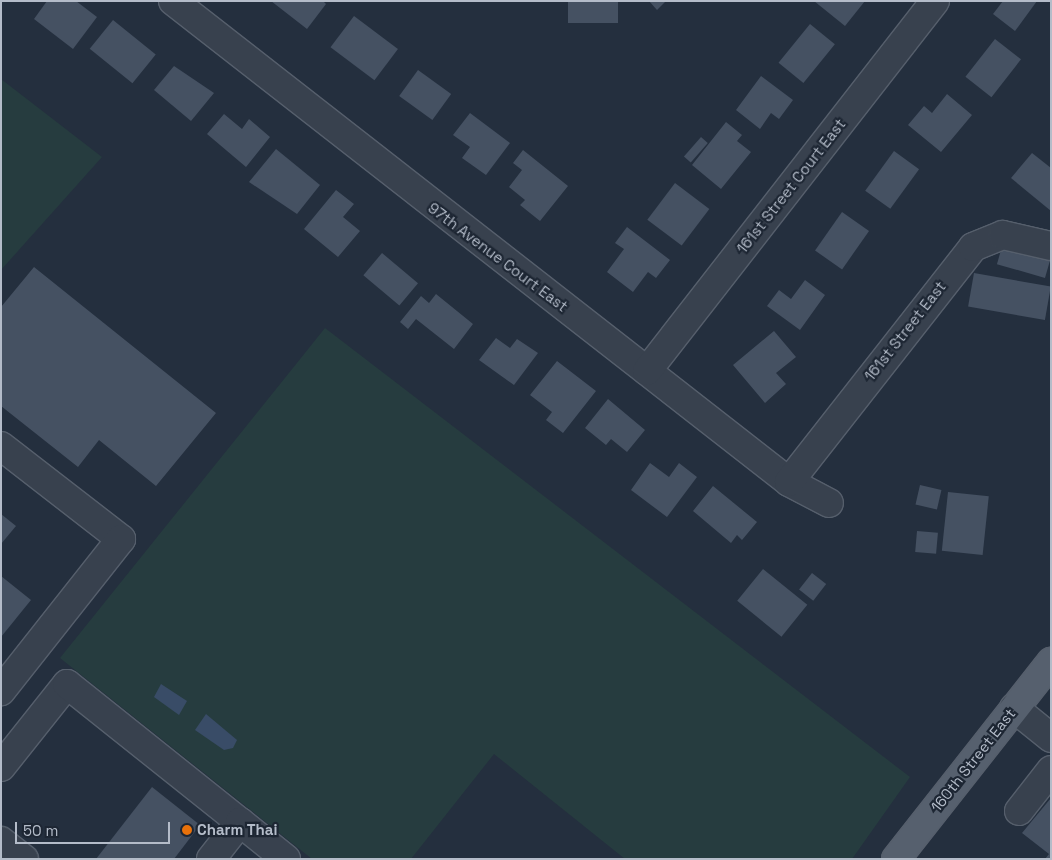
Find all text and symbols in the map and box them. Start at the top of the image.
street label: 161st Street Court East [733,115,849,257]
street label: 97th Avenue Court East [425,199,571,315]
street label: 161st Street East [860,278,950,384]
street label: 160th Street East [927,705,1019,815]
scale bar [18,812,172,844]
text: 50 m [23,821,58,840]
place label: Charm Thai [197,821,278,839]
marker: Charm Thai [181,824,193,836]

